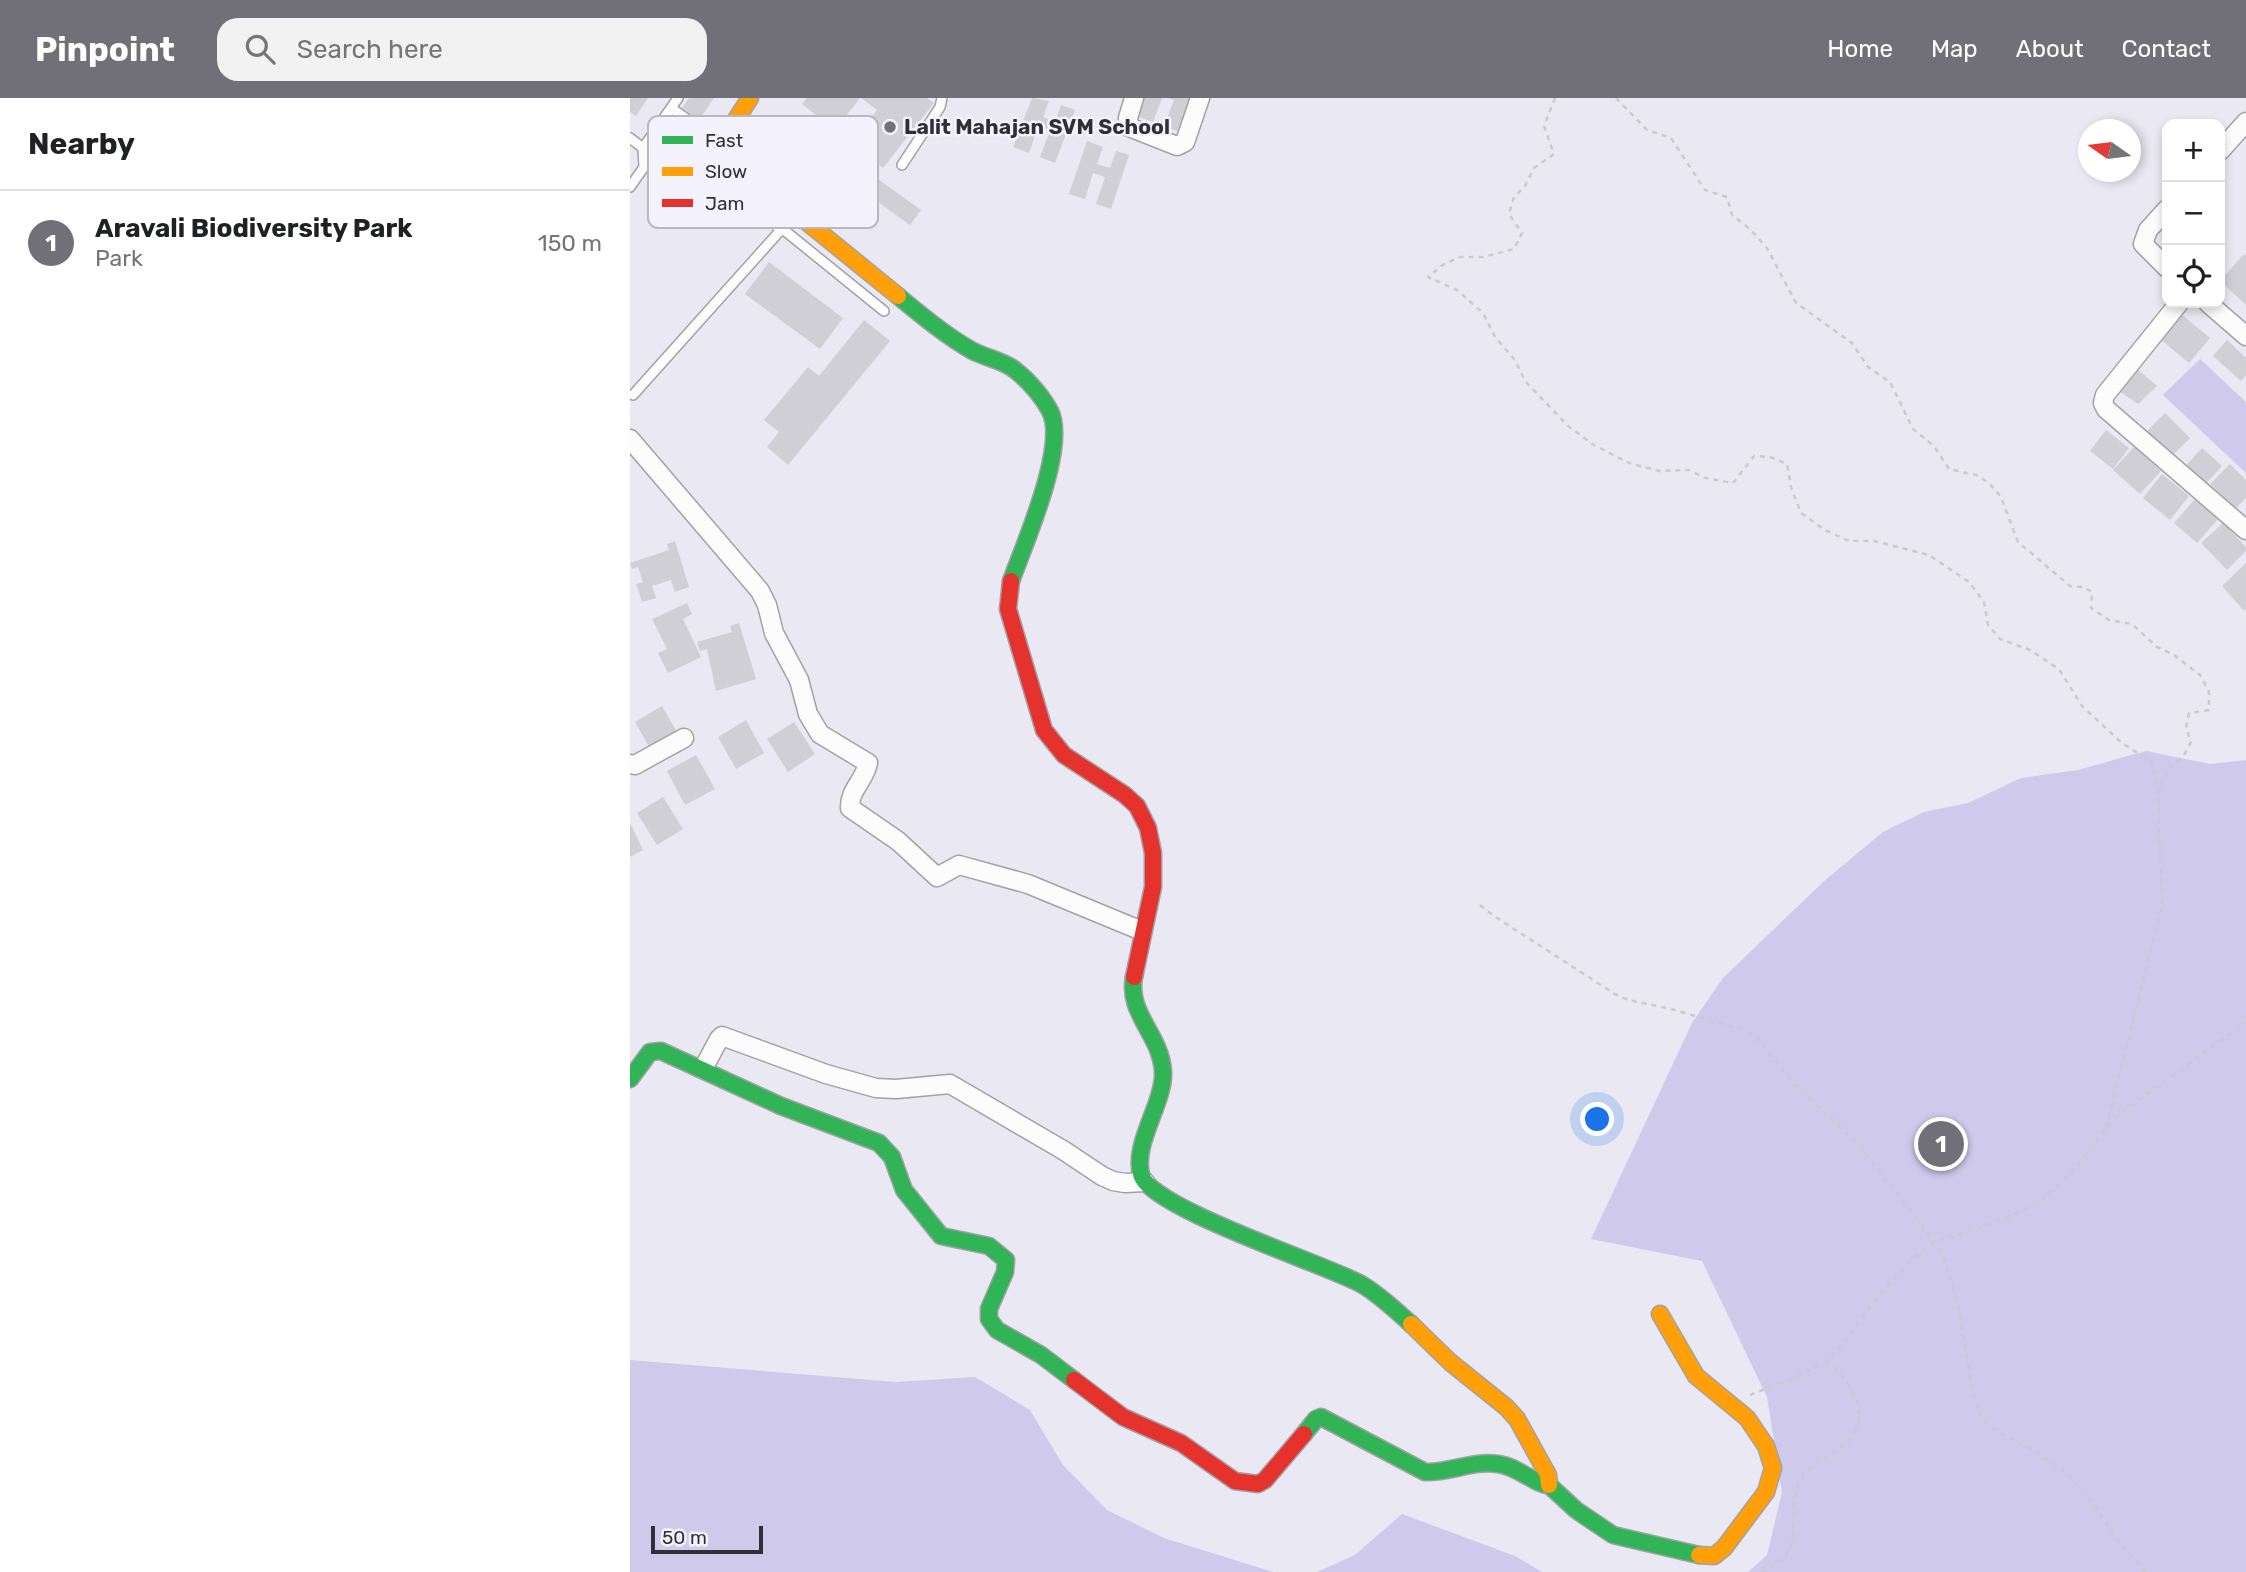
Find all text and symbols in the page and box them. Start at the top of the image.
search box [217,18,707,81]
text: Pinpoint [35,30,175,69]
icon: search [241,30,279,68]
text: Search here [297,34,443,65]
text: Home [1827,35,1893,63]
text: Map [1931,35,1978,63]
text: About [2016,35,2084,63]
text: Contact [2122,35,2211,63]
place label: Lalit Mahajan SVM School [904,114,1170,139]
legend [648,116,878,228]
marker: Lalit Mahajan SVM School [882,119,898,135]
north arrow [2078,119,2141,182]
map controls [2162,119,2225,308]
button: + [2162,119,2225,182]
text: Nearby [28,126,135,162]
text: Fast [705,129,744,152]
text: Slow [705,160,747,183]
button: − [2162,182,2225,245]
text: Jam [705,192,744,215]
text: Aravali Biodiversity Park [95,213,412,244]
text: 1 [45,229,57,257]
text: 150 m [538,229,602,257]
text: Park [95,244,143,272]
button: locate [2162,245,2225,308]
your location [1580,1102,1614,1136]
pin: 1 [1918,1118,1964,1170]
scale bar [651,1523,763,1555]
text: 50 m [662,1526,707,1549]

